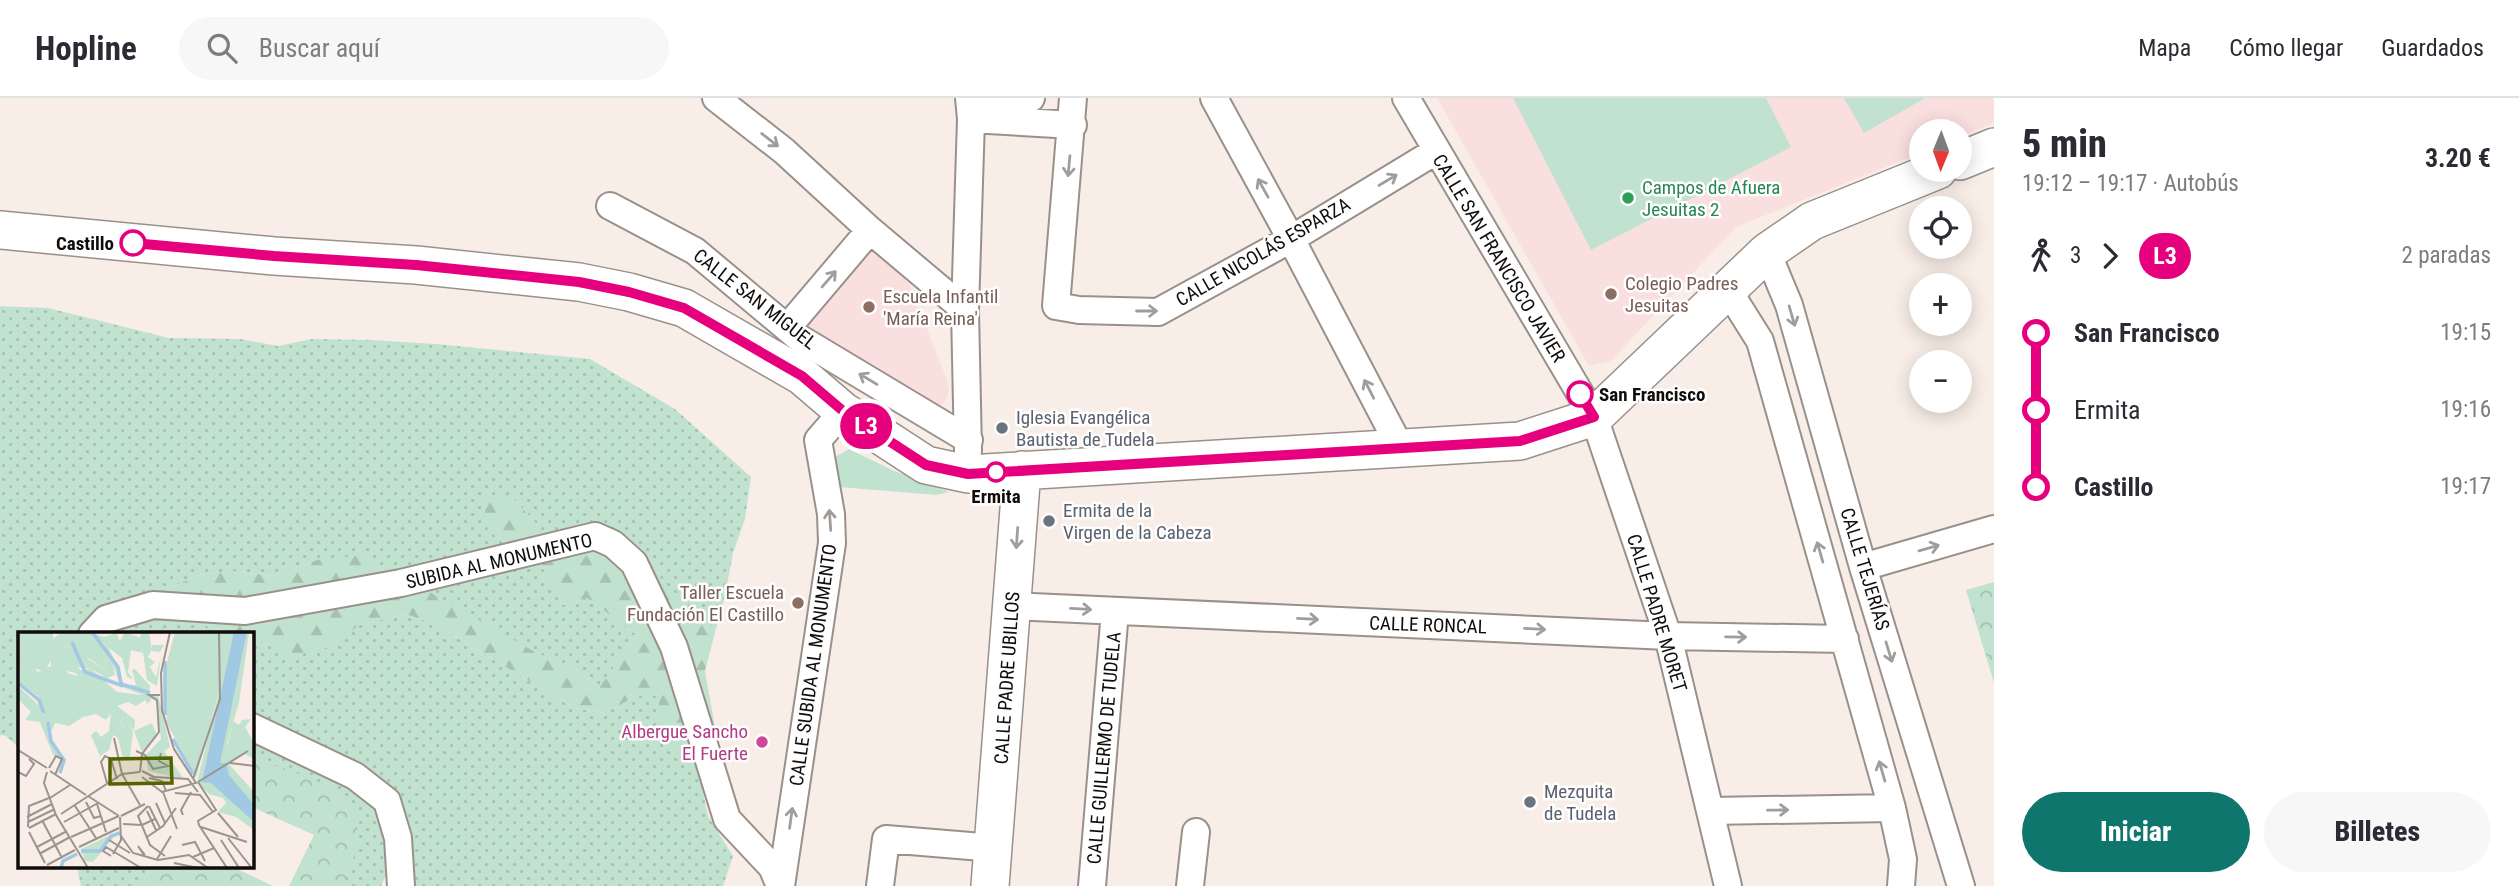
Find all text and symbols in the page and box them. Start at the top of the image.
search box [179,17,669,80]
text: Hopline [35,29,137,68]
icon: search [203,29,241,67]
text: Buscar aquí [259,33,380,63]
text: Mapa [2138,34,2191,62]
text: Cómo llegar [2229,34,2343,62]
text: Guardados [2381,34,2484,62]
north arrow [1909,119,1972,182]
map controls [1909,119,1972,413]
text: 5 min [2022,122,2107,166]
one-way arrow [761,132,779,147]
text: 3.20 € [2425,143,2491,173]
street label: CALLE SAN FRANCISCO JAVIER [1428,150,1570,366]
one-way arrow [1062,154,1075,177]
text: 19:12 – 19:17 · Autobús [2022,170,2239,197]
one-way arrow [1378,173,1398,187]
place label: Campos de Afuera Jesuitas 2 [1642,176,1780,221]
one-way arrow [1256,178,1270,198]
marker: Campos de Afuera Jesuitas 2 [1620,190,1636,206]
street label: CALLE NICOLÁS ESPARZA [1172,193,1354,311]
button: locate [1909,196,1972,259]
marker: Castillo [120,230,146,256]
place label: Castillo [56,232,114,255]
icon: walk [2022,237,2060,275]
icon: forward [2091,237,2129,275]
text: 3 [2070,242,2081,269]
text: L3 [2153,242,2177,270]
text: 2 paradas [2402,242,2491,269]
street label: CALLE SAN MIGUEL [689,244,821,354]
one-way arrow [821,270,837,288]
place label: Colegio Padres Jesuitas [1625,272,1738,317]
button: + [1909,273,1972,336]
place label: Escuela Infantil 'María Reina' [883,285,998,330]
marker: Colegio Padres Jesuitas [1603,286,1619,302]
marker: Escuela Infantil 'María Reina' [861,299,877,315]
one-way arrow [1135,304,1158,318]
one-way arrow [1786,304,1799,326]
text: San Francisco [2074,318,2220,348]
text: 19:15 [2440,319,2491,346]
button: − [1909,350,1972,413]
one-way arrow [859,372,879,386]
one-way arrow [1362,379,1376,400]
marker: San Francisco [1567,381,1593,407]
place label: San Francisco [1599,383,1705,406]
text: Ermita [2074,395,2141,425]
text: 19:16 [2440,396,2491,423]
line badge: L3 [834,403,898,449]
place label: Iglesia Evangélica Bautista de Tudela [1016,406,1155,451]
text: L3 [854,412,878,440]
marker: Iglesia Evangélica Bautista de Tudela [994,420,1010,436]
marker: Ermita [986,462,1006,482]
text: Castillo [2074,472,2153,502]
text: 19:17 [2440,473,2491,500]
place label: Ermita [971,485,1021,508]
place label: Ermita de la Virgen de la Cabeza [1063,499,1212,544]
street label: CALLE TEJERÍAS [1835,505,1895,633]
one-way arrow [824,509,837,532]
marker: Ermita de la Virgen de la Cabeza [1041,513,1057,529]
one-way arrow [1010,526,1023,549]
street label: SUBIDA AL MONUMENTO [404,528,594,594]
street label: CALLE PADRE MORET [1622,531,1692,695]
one-way arrow [1917,540,1939,553]
one-way arrow [1813,542,1826,564]
street label: CALLE SUBIDA AL MONUMENTO [785,543,841,787]
place label: Taller Escuela Fundación El Castillo [627,581,784,626]
street label: CALLE PADRE UBILLOS [989,591,1025,765]
marker: Taller Escuela Fundación El Castillo [790,595,806,611]
one-way arrow [1069,603,1091,616]
street label: CALLE RONCAL [1369,611,1487,639]
one-way arrow [1296,613,1319,626]
one-way arrow [1523,623,1546,636]
one-way arrow [1724,630,1747,644]
street label: CALLE GUILLERMO DE TUDELA [1082,631,1126,865]
inset map [18,632,254,868]
one-way arrow [1884,640,1897,662]
place label: Albergue Sancho El Fuerte [621,720,748,765]
marker: Albergue Sancho El Fuerte [754,734,770,750]
one-way arrow [1875,761,1888,783]
place label: Mezquita de Tudela [1544,780,1616,825]
button: Iniciar [2022,792,2250,872]
button: Billetes [2264,792,2491,872]
marker: Mezquita de Tudela [1522,794,1538,810]
one-way arrow [1766,803,1789,817]
one-way arrow [785,808,798,830]

